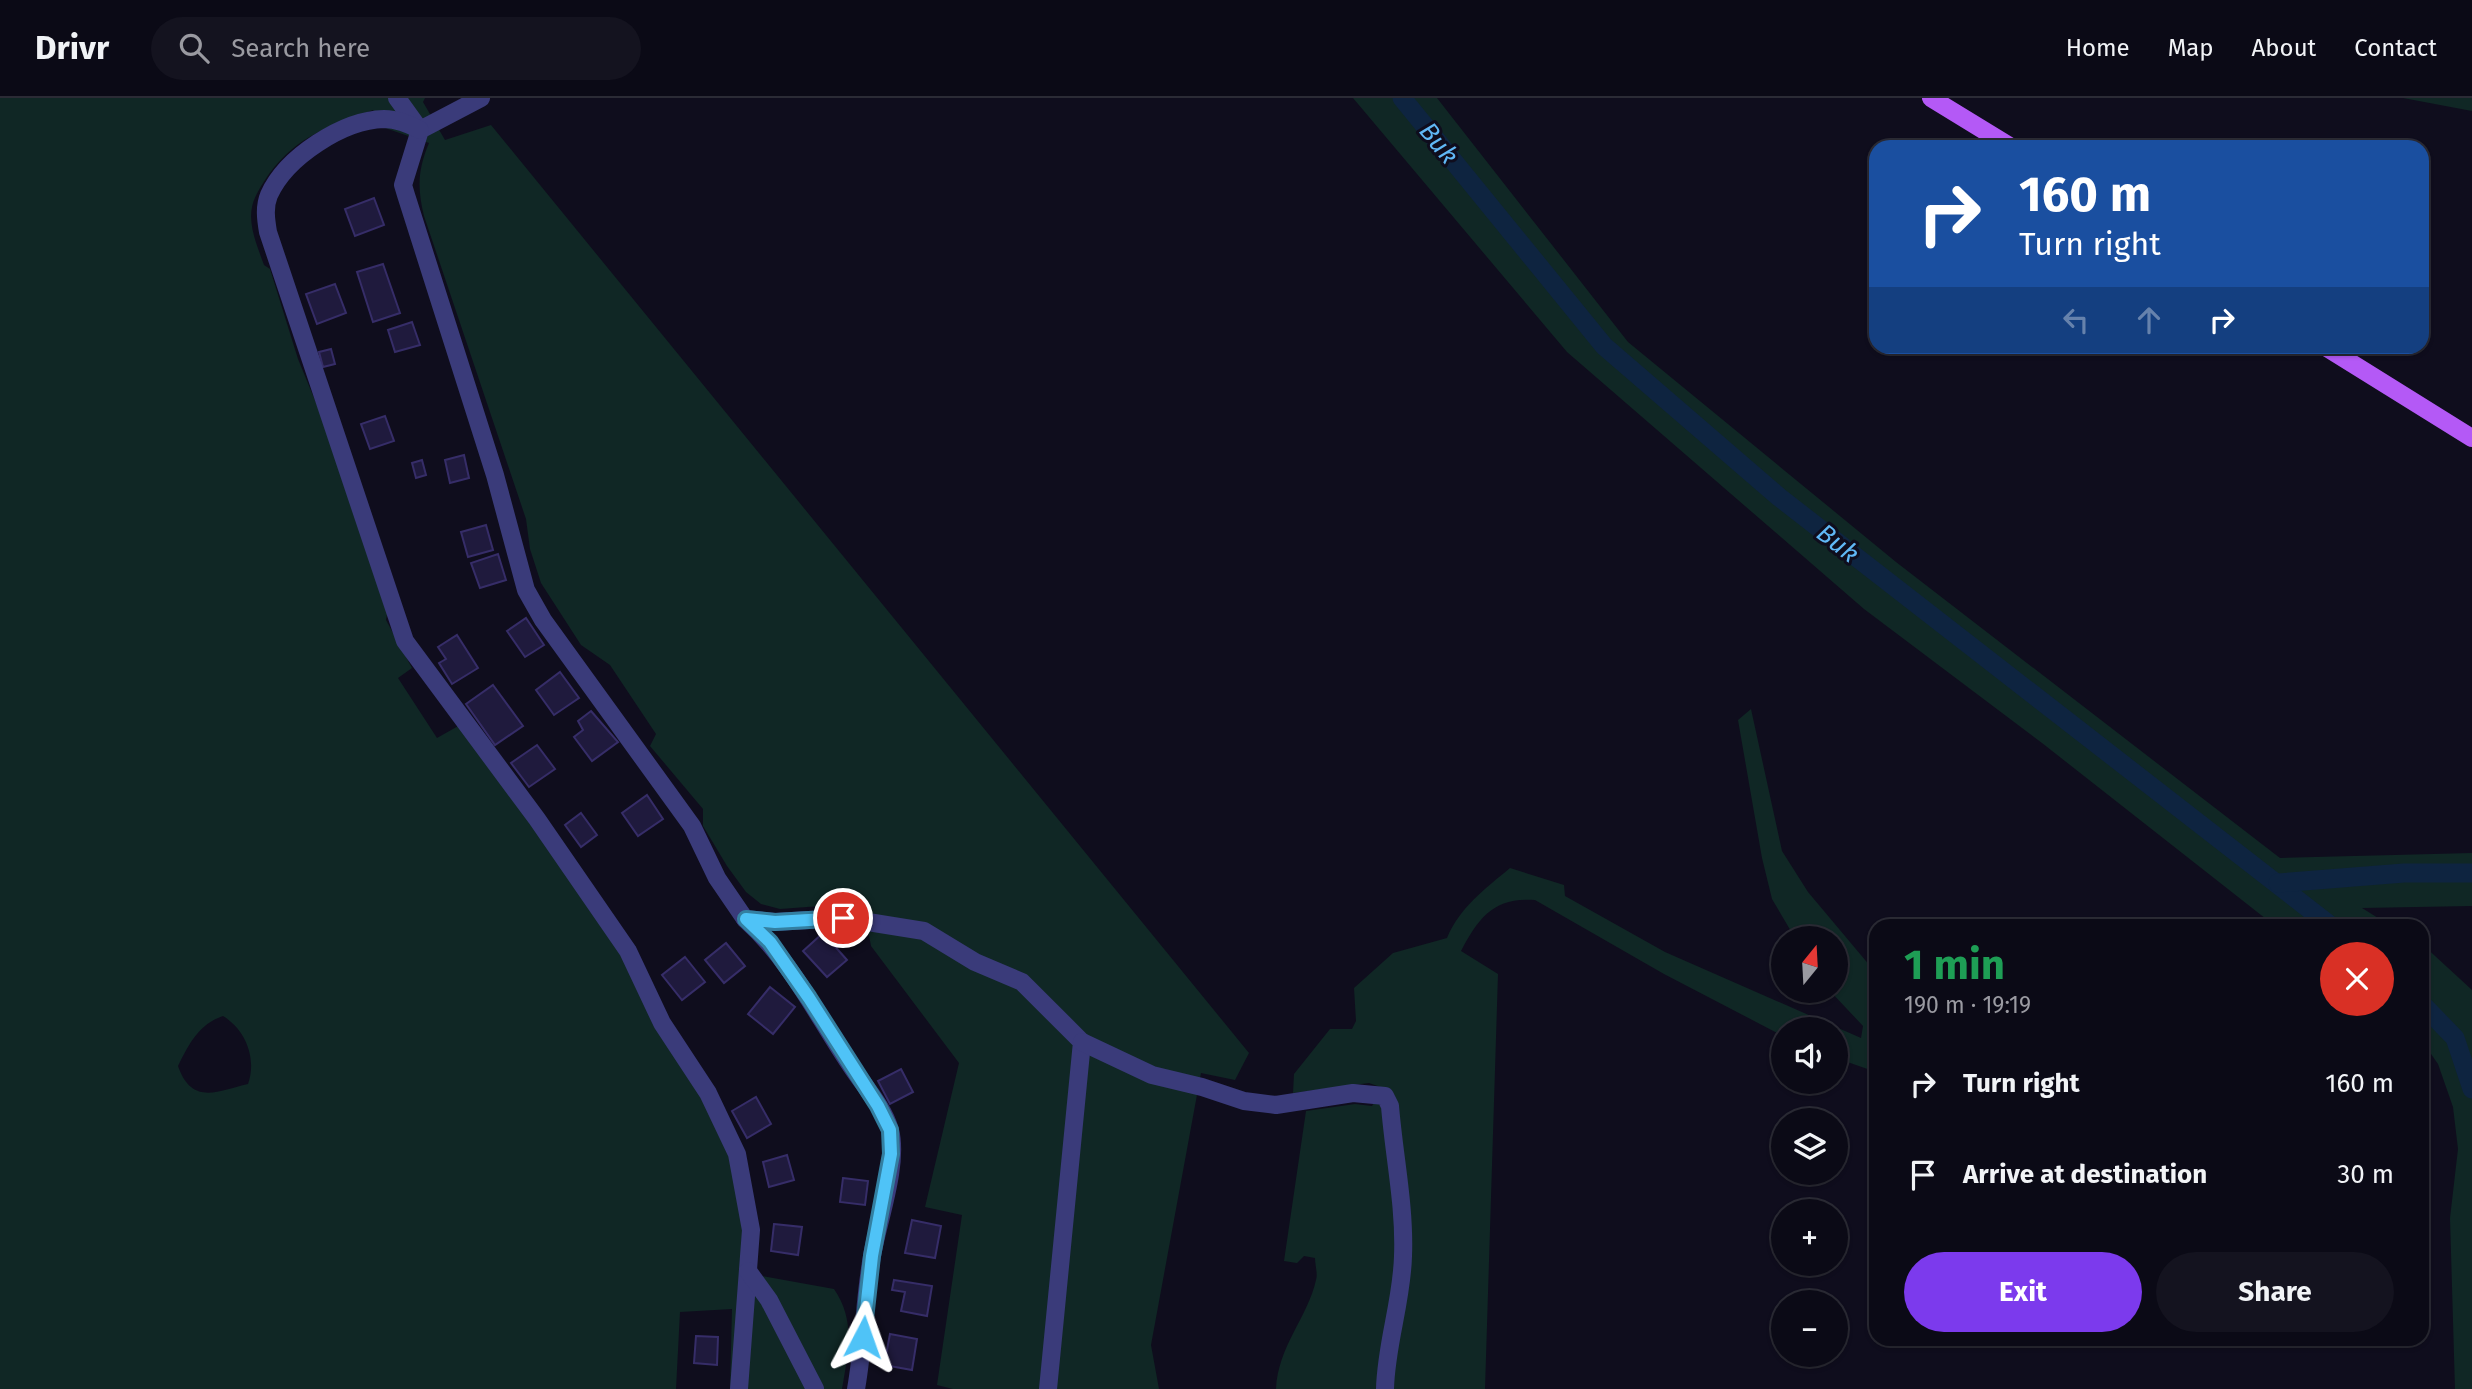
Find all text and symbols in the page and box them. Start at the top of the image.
search box [151,17,641,80]
text: Drivr [35,28,109,68]
icon: search [175,29,213,67]
text: Search here [231,33,370,64]
text: Home [2066,34,2130,62]
text: Map [2168,34,2214,62]
text: About [2252,34,2316,62]
text: Contact [2354,34,2437,62]
water label: Buk [1412,116,1465,170]
text: 160 m [2019,165,2151,224]
icon: right [1904,168,1995,259]
text: Turn right [2019,225,2161,263]
icon: left [2057,301,2095,339]
icon: ahead [2130,301,2168,339]
icon: right [2203,301,2241,339]
water label: Buk [1810,517,1865,569]
pin [813,888,873,948]
icon: arrive [824,899,862,937]
north arrow [1771,926,1848,1003]
map controls [1771,926,1848,1367]
text: 1 min [1904,940,2005,990]
button: close [2320,942,2394,1016]
text: 190 m · 19:19 [1904,991,2031,1019]
button: sound [1771,1017,1848,1094]
icon: right [1904,1065,1942,1103]
text: Turn right [1963,1068,2080,1099]
text: 160 m [2325,1068,2394,1099]
button: layers [1771,1108,1848,1185]
icon: arrive [1904,1156,1942,1194]
text: Arrive at destination [1963,1159,2207,1190]
text: 30 m [2337,1159,2394,1190]
button: + [1771,1199,1848,1276]
button: Exit [1904,1252,2142,1332]
button: Share [2156,1252,2394,1332]
button: − [1771,1290,1848,1367]
position arrow [826,1300,900,1374]

